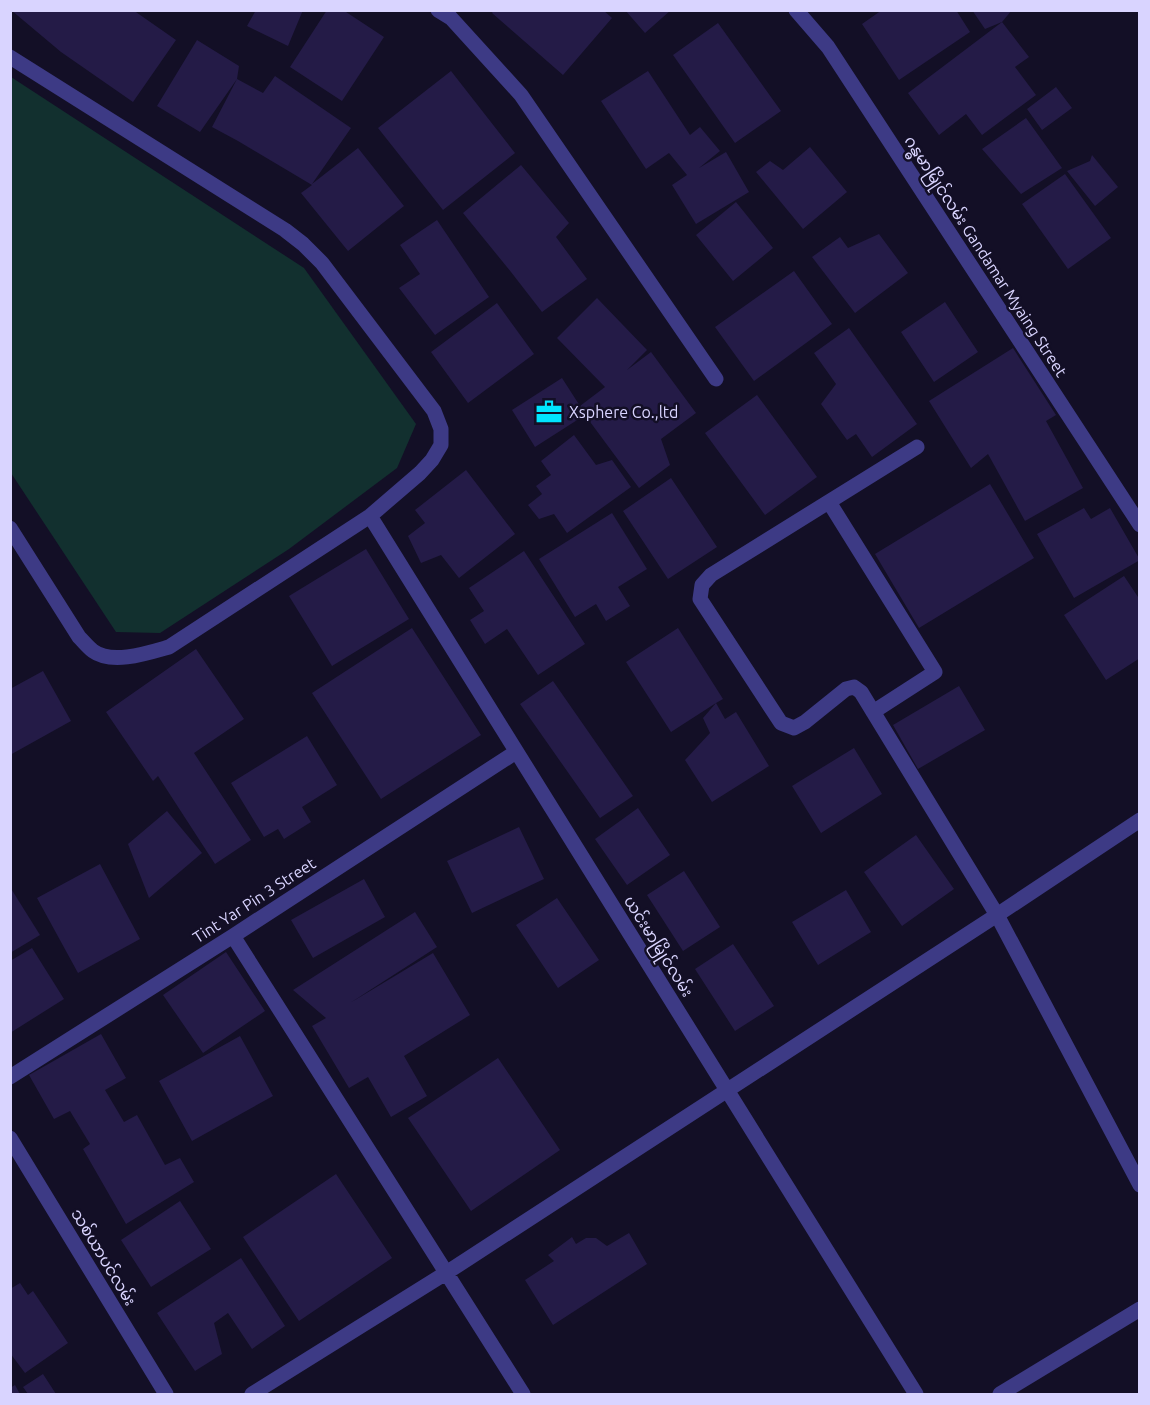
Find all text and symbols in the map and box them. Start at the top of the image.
street label: ဂန္ဓမာမြိုင်လမ်း Gandamar Myaing Street [897,131,1073,383]
office icon: Xsphere Co.,ltd [534,397,564,427]
place label: Xsphere Co.,ltd [569,403,678,421]
street label: Tint Yar Pin 3 Street [189,853,319,946]
street label: ယင်းမာမြိုင်လမ်း [617,891,699,1002]
street label: သစ်ယာပင်လမ်း [68,1204,142,1309]

